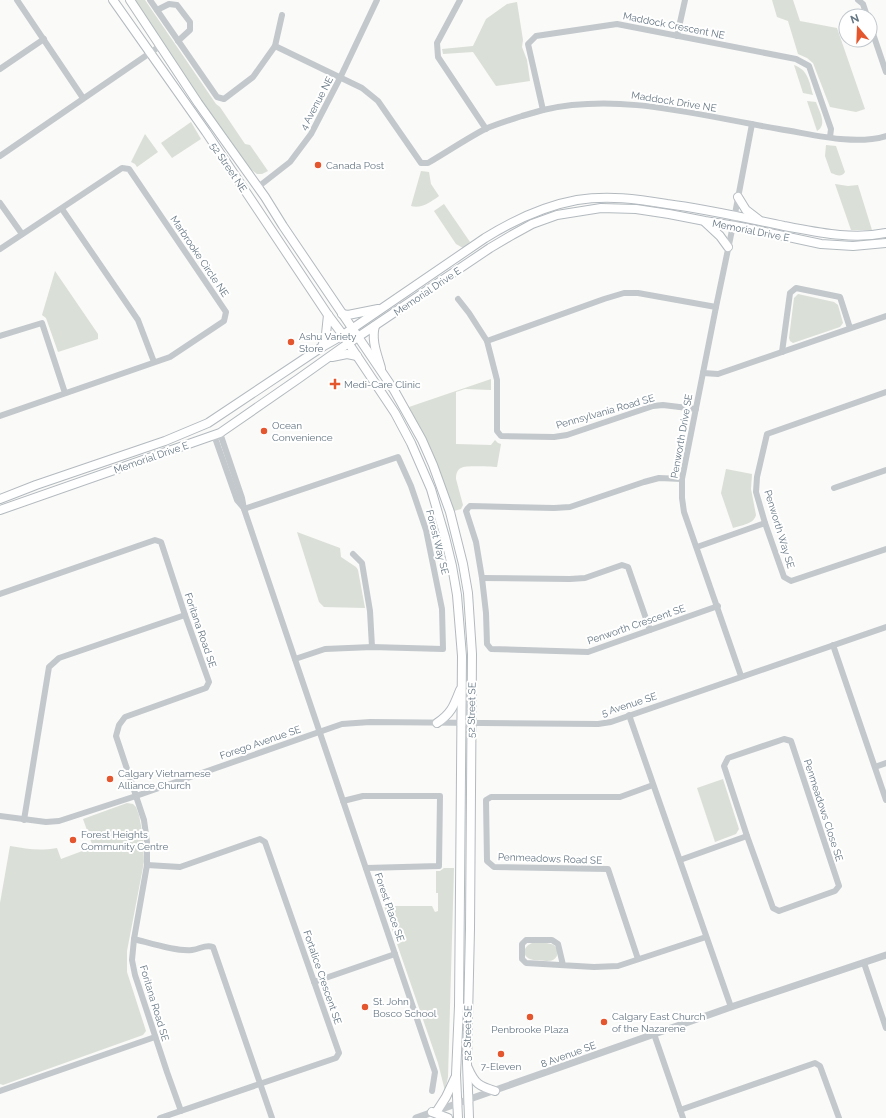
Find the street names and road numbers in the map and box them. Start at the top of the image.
street label: Maddock Crescent NE [622,10,726,41]
street label: 4 Avenue NE [298,75,335,132]
street label: Maddock Drive NE [631,89,717,114]
street label: 52 Street NE [208,140,249,194]
street label: Marbrooke Circle NE [168,214,231,299]
street label: Memorial Drive E [711,218,790,243]
street label: Memorial Drive E [392,265,463,318]
street label: Pennsylvania Road SE [555,392,656,431]
street label: Penworth Drive SE [669,393,694,479]
street label: Memorial Drive E [112,440,190,475]
street label: Penworth Way SE [762,489,797,570]
street label: Forest Way SE [424,509,451,576]
street label: Foritana Road SE [183,591,219,669]
street label: Penworth Crescent SE [586,603,687,646]
street label: 52 Street SE [466,682,477,738]
street label: 5 Avenue SE [600,690,658,719]
street label: Forego Avenue SE [218,723,302,761]
street label: Penmeadows Close SE [802,758,845,863]
street label: Penmeadows Road SE [498,851,602,866]
street label: Forest Place SE [373,871,406,943]
street label: Fortalice Crescent SE [301,929,344,1026]
street label: Foritana Road SE [138,964,171,1042]
street label: 52 Street SE [462,1005,473,1061]
street label: 8 Avenue SE [539,1039,597,1070]

